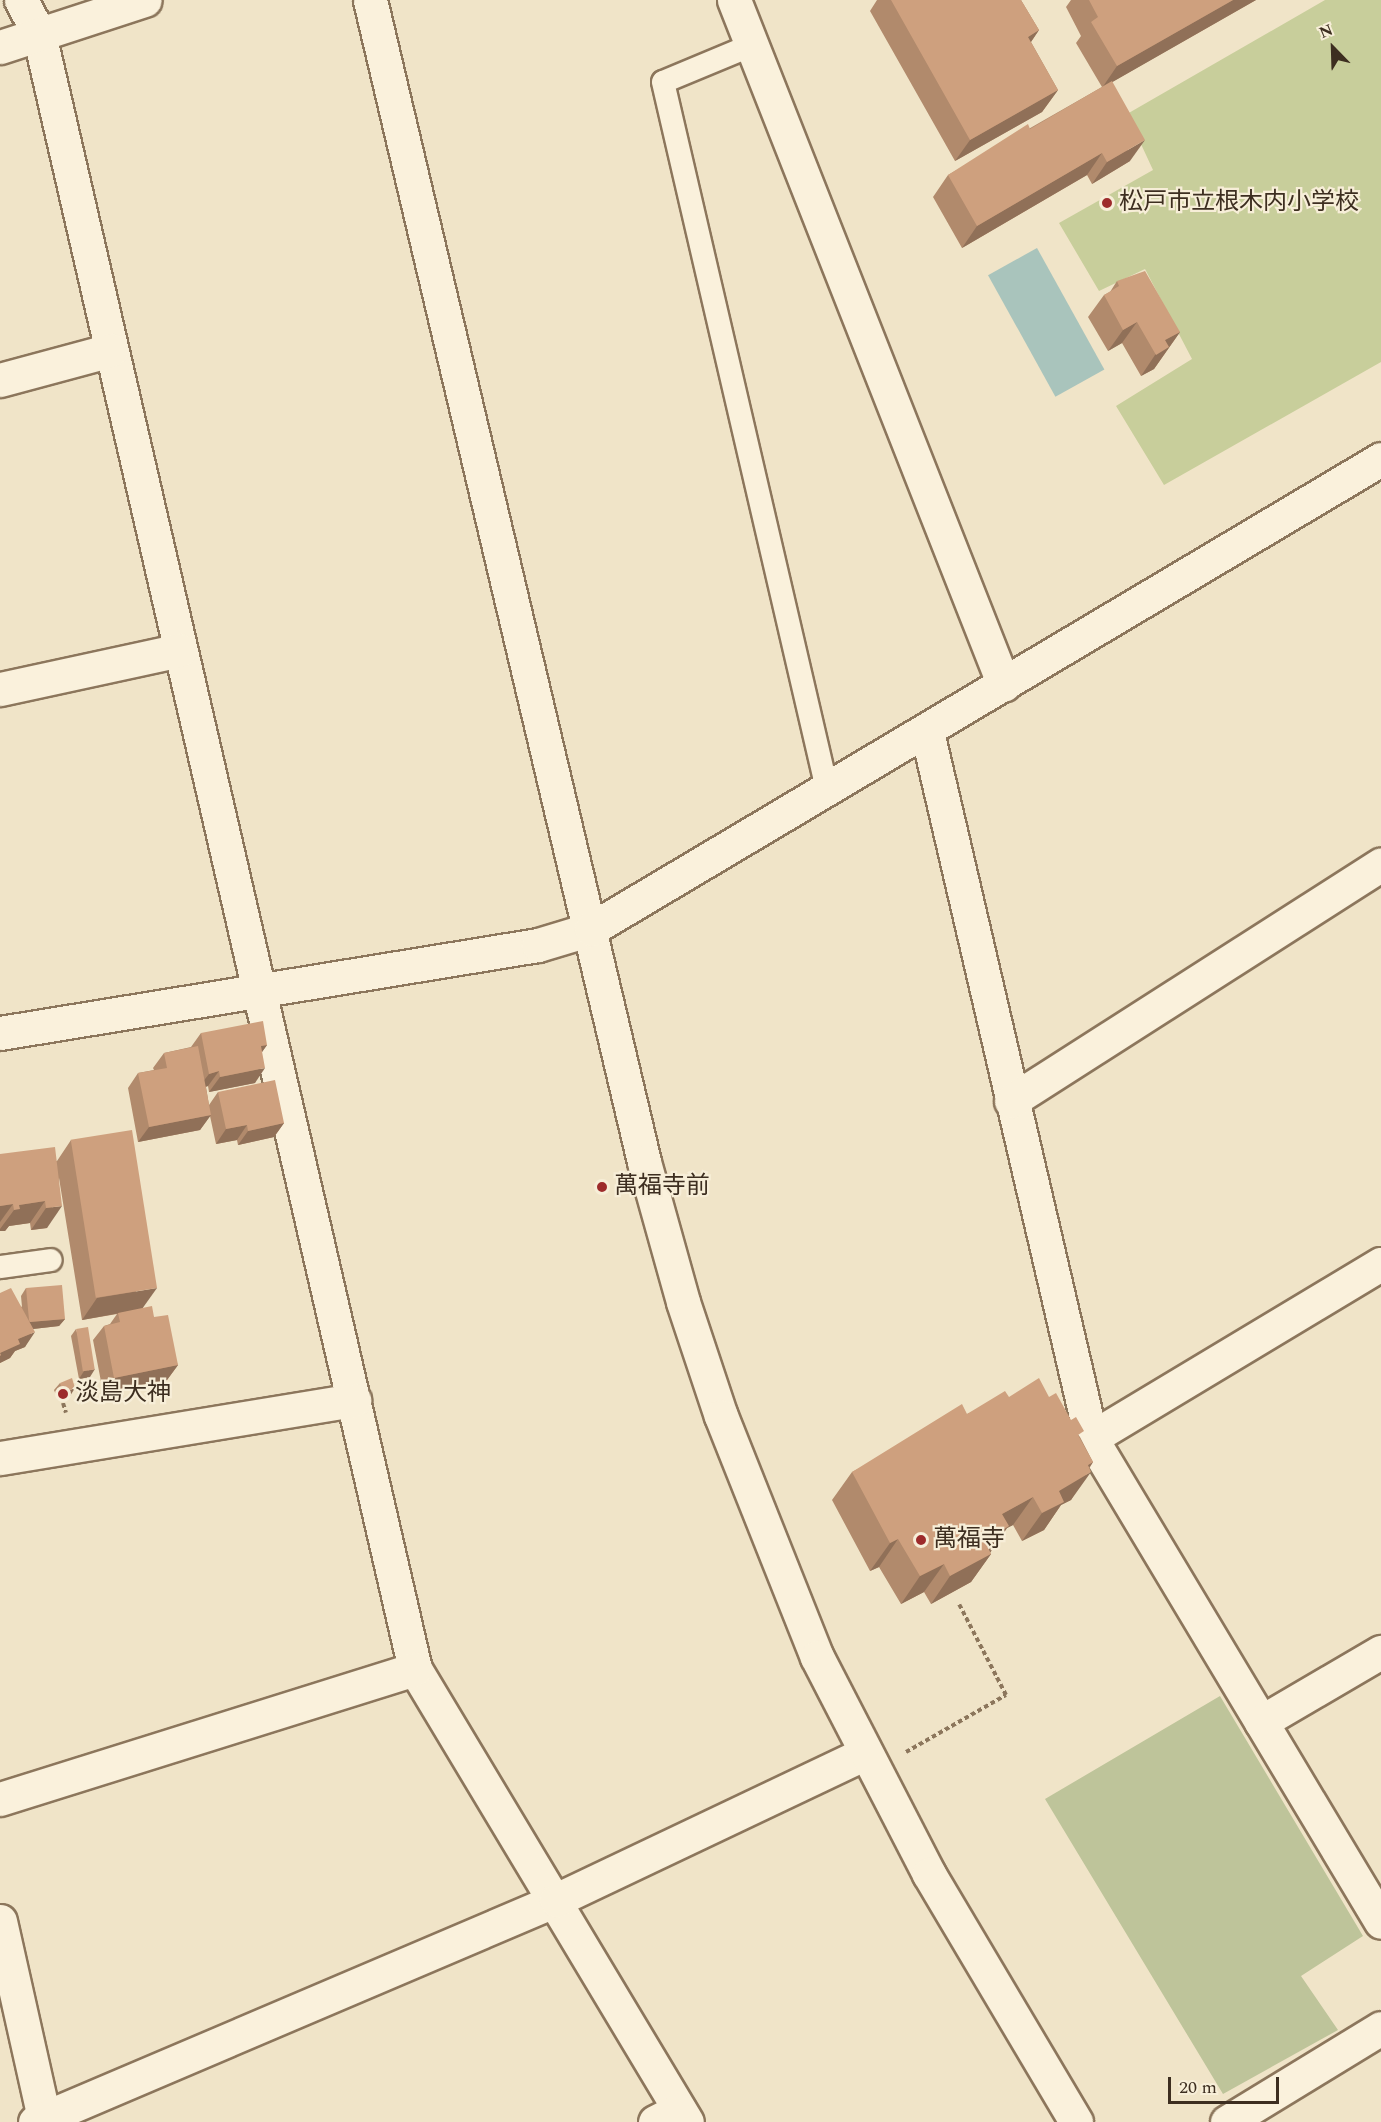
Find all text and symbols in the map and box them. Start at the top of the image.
north arrow [1303,18,1363,78]
text: N [1315,18,1337,45]
place label: 松戸市立根木内小学校 [1119,189,1359,217]
marker: 松戸市立根木内小学校 [1100,196,1114,210]
place label: 萬福寺前 [614,1173,710,1201]
marker: 萬福寺前 [595,1180,609,1194]
place label: 淡島大神 [75,1380,171,1408]
marker: 淡島大神 [56,1387,70,1401]
place label: 萬福寺 [933,1526,1005,1554]
marker: 萬福寺 [914,1533,928,1547]
scale bar [1171,2065,1282,2103]
text: 20 m [1179,2074,1217,2101]

